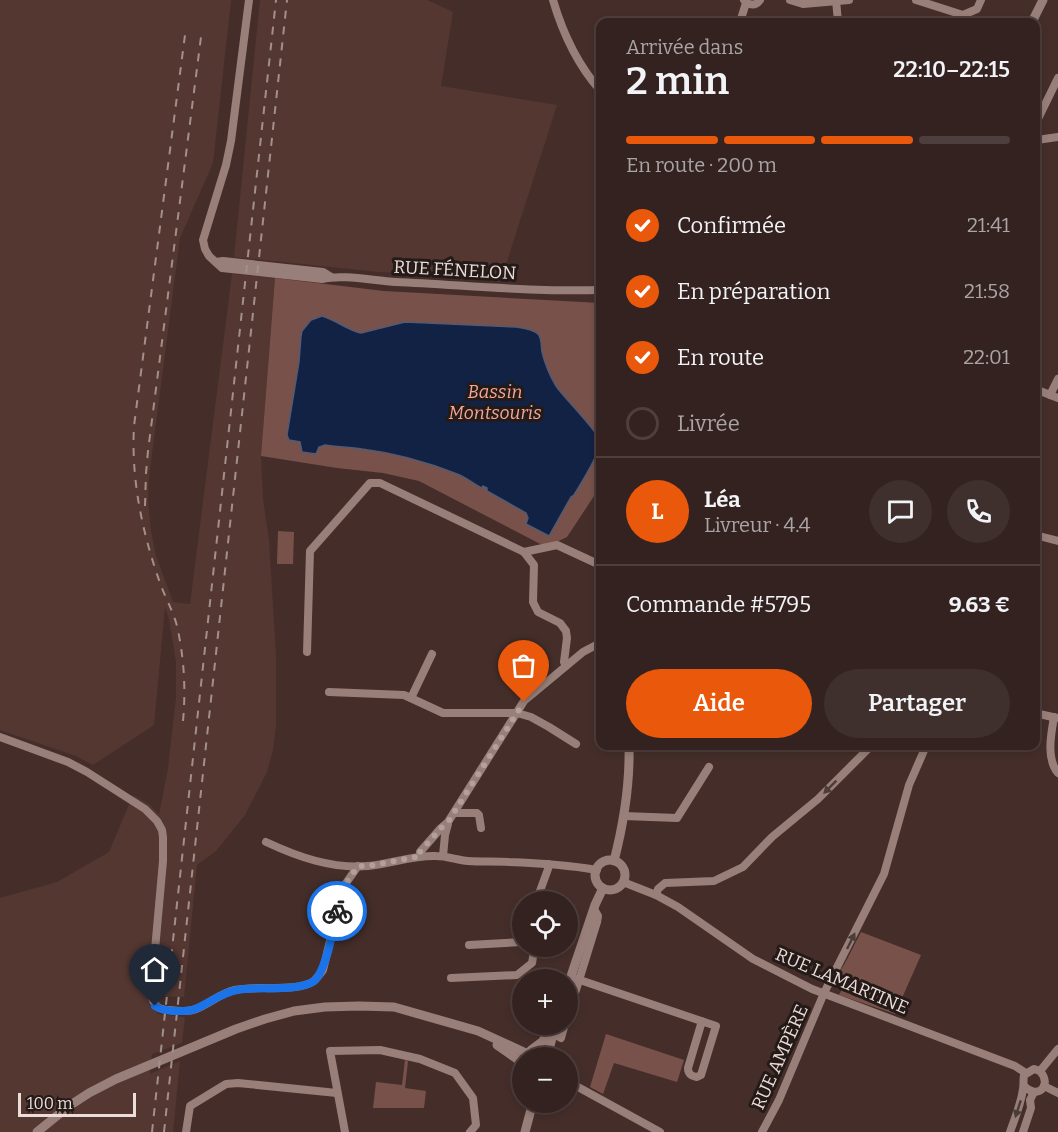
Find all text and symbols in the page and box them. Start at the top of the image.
text: Arrivée dans [626,35,743,59]
text: 22:10–22:15 [893,56,1010,83]
text: 2 min [626,58,729,104]
text: En route · 200 m [626,153,777,177]
icon: check [626,209,659,242]
text: Confirmée [677,212,786,239]
text: 21:41 [967,213,1010,237]
street label: RUE FÉNELON [393,255,517,284]
icon: check [626,275,659,308]
text: En préparation [677,278,830,305]
text: 21:58 [964,279,1010,303]
icon: check [626,341,659,374]
text: En route [677,344,764,371]
text: 22:01 [963,345,1010,369]
park label: Bassin Montsouris [449,381,542,424]
text: Livrée [677,410,740,437]
button: chat [869,480,932,543]
button: phone [947,480,1010,543]
text: Léa [704,486,741,513]
text: L [651,498,664,525]
text: Livreur · 4.4 [704,513,810,537]
text: Commande #5795 [626,591,811,618]
text: 9.63 € [949,591,1010,618]
pin [498,640,549,702]
icon: bag [507,649,540,682]
button: Aide [626,669,812,738]
button: Partager [824,669,1010,738]
one-way arrow [823,779,837,794]
courier [307,881,367,941]
map controls [512,891,578,1113]
button: locate [512,891,578,957]
icon: bike [321,895,354,928]
one-way arrow [846,932,855,949]
street label: RUE LAMARTINE [772,943,912,1019]
pin [129,944,180,1006]
icon: home [138,953,171,986]
button: + [512,969,578,1035]
street label: RUE AMPÈRE [746,1001,813,1113]
button: − [512,1047,578,1113]
scale bar [18,1090,136,1118]
text: 100 m [27,1094,72,1113]
one-way arrow [1012,1100,1022,1118]

